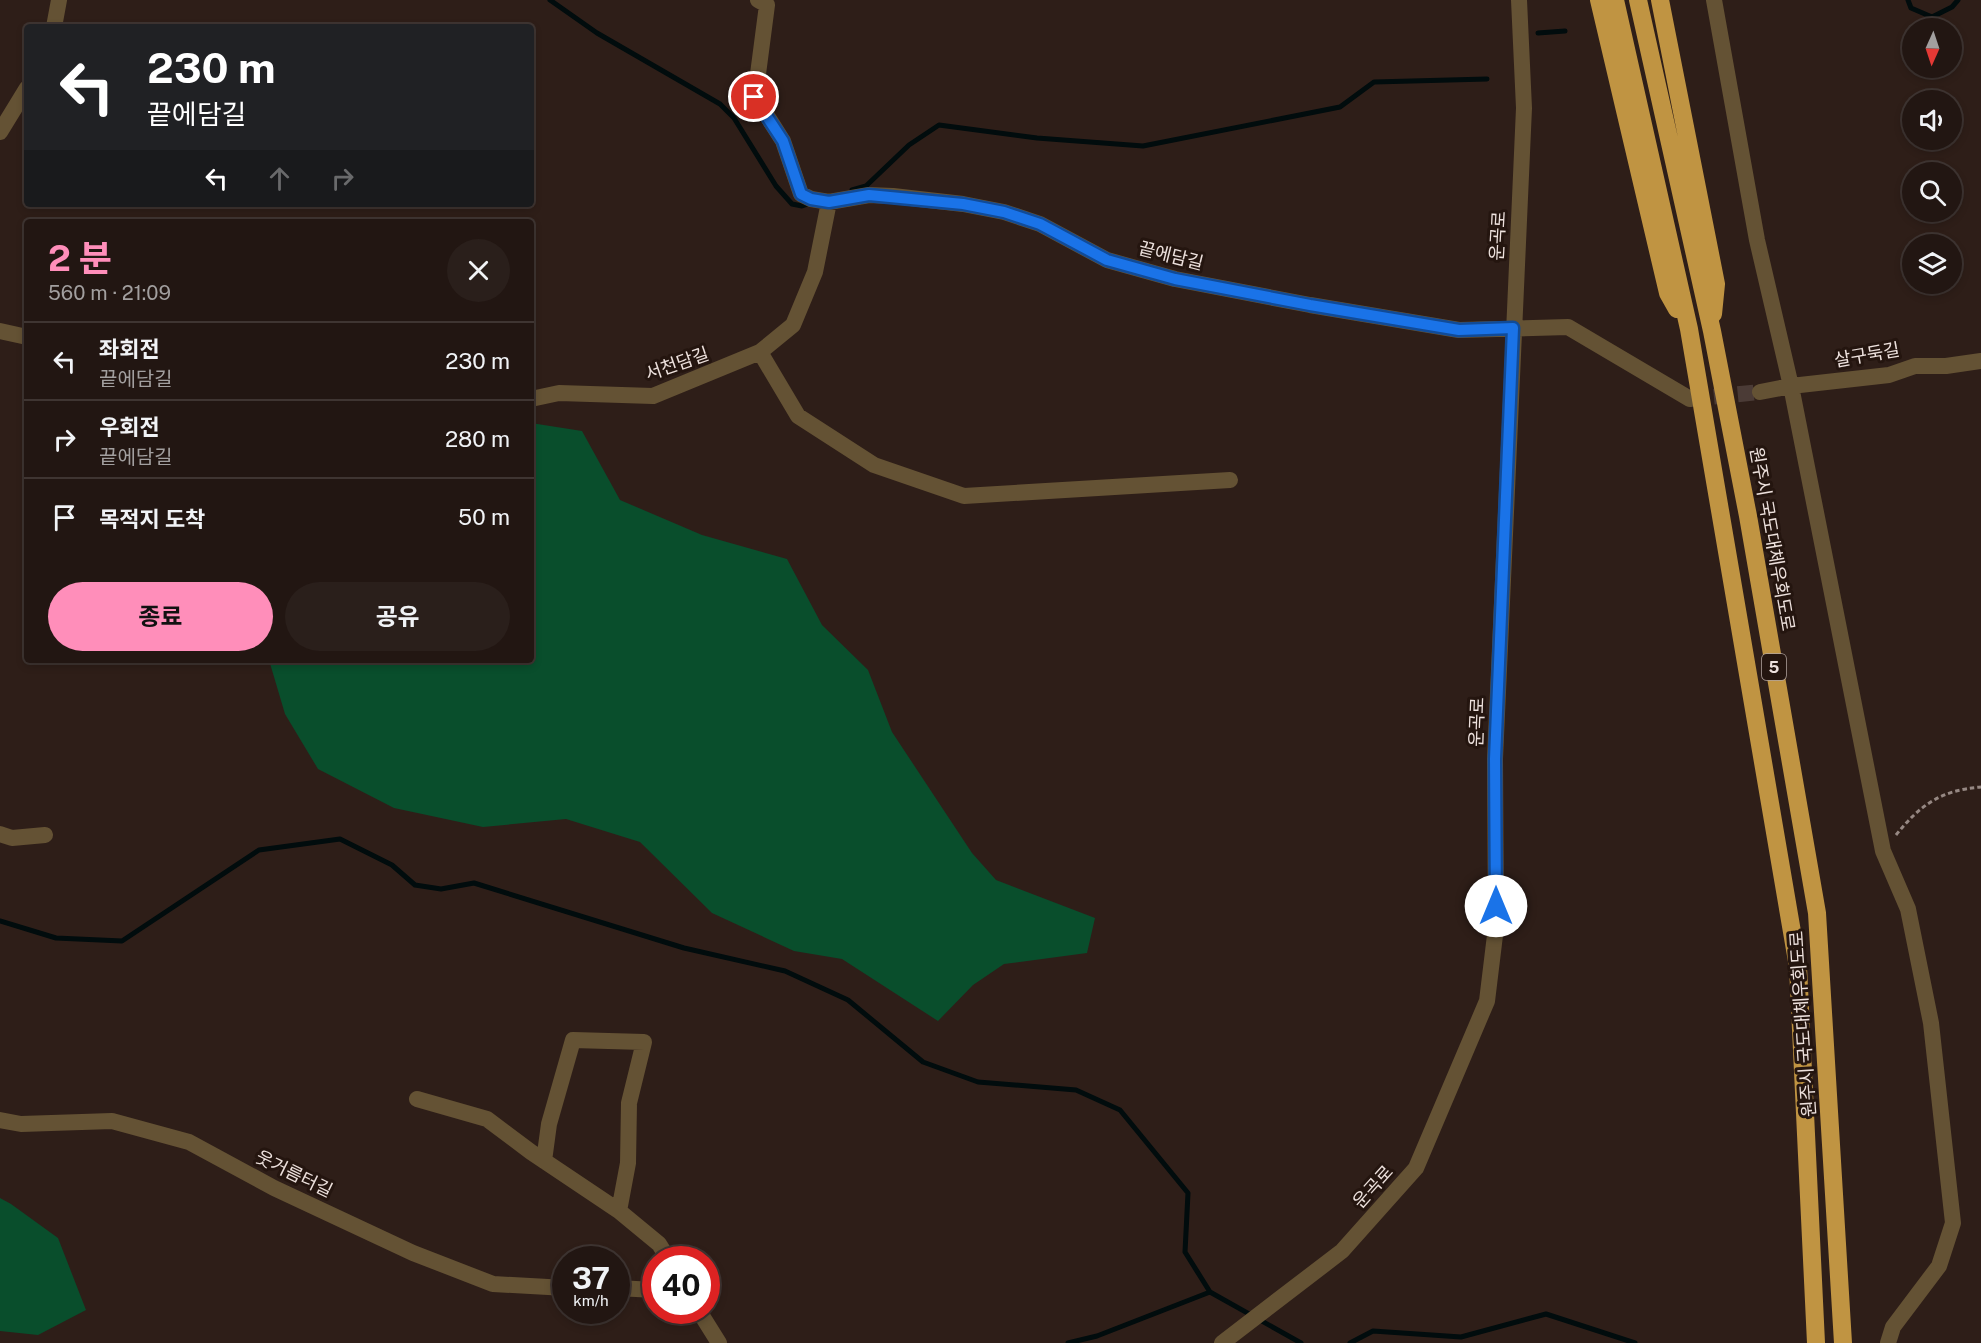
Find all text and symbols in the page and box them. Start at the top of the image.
north arrow [1902,18,1962,78]
map controls [1902,18,1962,294]
text: 230 m [147,43,276,92]
icon: left [48,48,126,126]
pin [728,71,779,122]
icon: arrive [737,80,770,113]
button: sound [1902,90,1962,150]
text: 끝에담길 [147,98,246,130]
icon: left [200,162,233,195]
icon: ahead [263,162,296,195]
icon: right [326,162,359,195]
button: search [1902,162,1962,222]
street label: 운곡로 [1486,211,1509,261]
button: layers [1902,234,1962,294]
text: 2 분 [48,237,112,279]
street label: 끝에담길 [1136,237,1206,274]
button: close [447,239,510,302]
text: 560 m · 21:09 [48,281,171,305]
text: 좌회전 [99,336,160,362]
street label: 살구둑길 [1832,338,1901,371]
street label: 서천담길 [642,343,712,384]
icon: left [48,345,81,378]
text: 230 m [445,348,510,374]
text: 끝에담길 [99,367,173,391]
text: 우회전 [99,414,160,440]
icon: right [48,423,81,456]
text: 280 m [445,426,510,452]
text: 끝에담길 [99,445,173,469]
street label: 원주시 국도대체우회도로 [1746,445,1799,633]
icon: arrive [48,501,81,534]
text: 50 m [458,504,510,530]
text: 목적지 도착 [99,506,205,532]
button: 종료 [48,582,273,651]
button: 공유 [285,582,510,651]
road number: 5 [1762,654,1786,680]
street label: 운곡로 [1465,697,1488,747]
position arrow [1464,874,1528,938]
street label: 원주시 국도대체우회도로 [1786,930,1819,1118]
street label: 웃거름터길 [252,1146,336,1201]
street label: 운곡로 [1348,1161,1397,1212]
speed limit sign: 40 [642,1246,720,1324]
text: 37 [572,1260,610,1296]
text: km/h [573,1292,609,1309]

